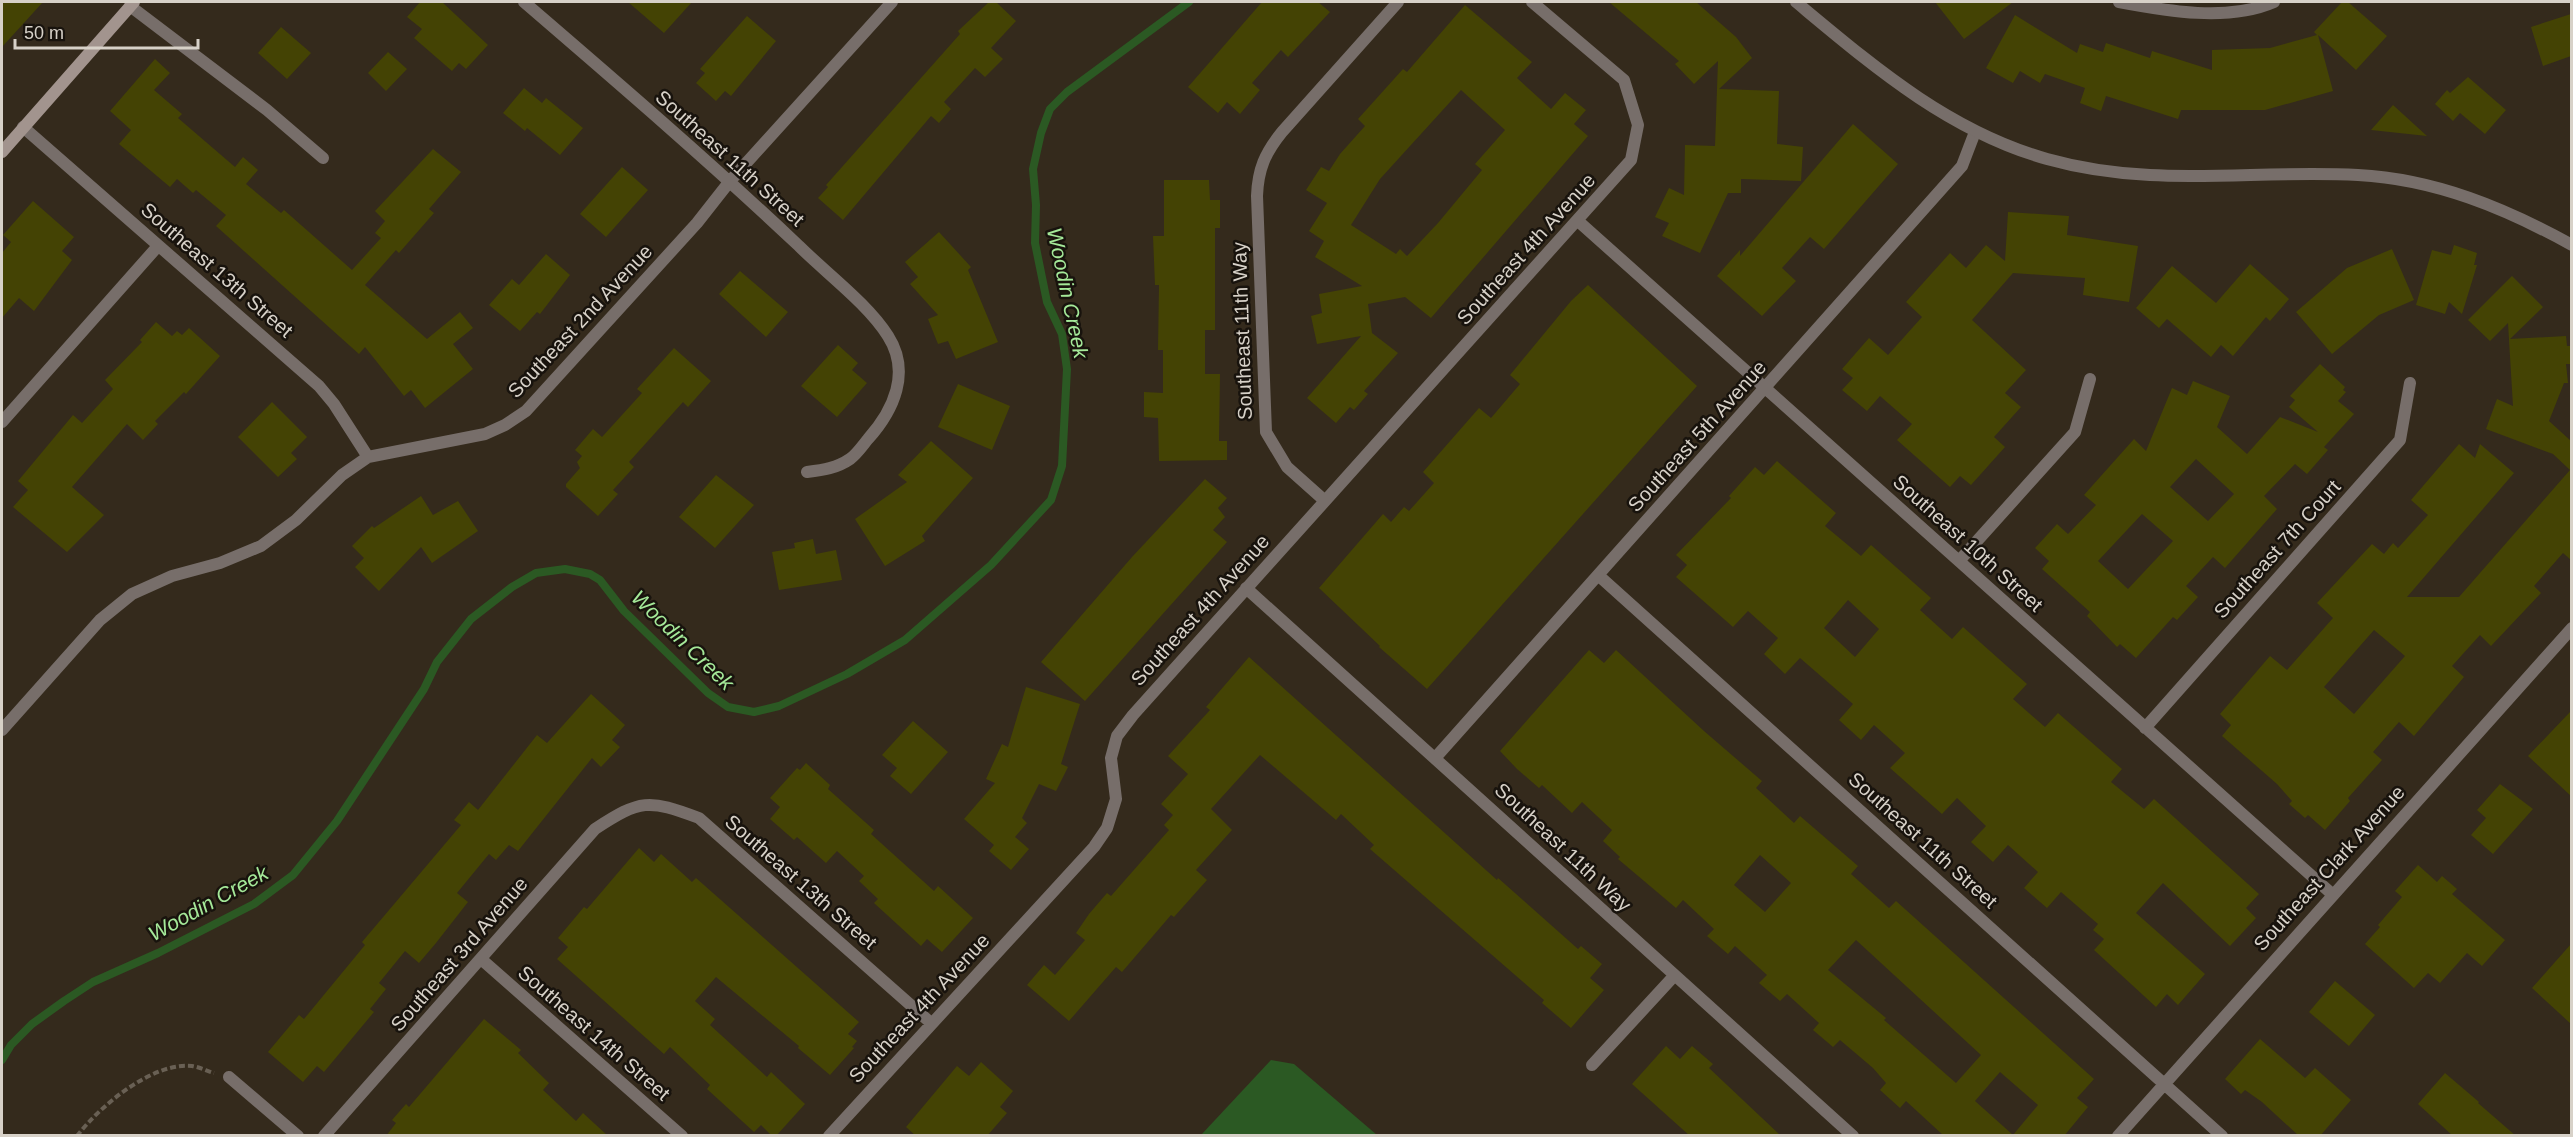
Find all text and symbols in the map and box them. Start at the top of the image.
scale bar [15,12,198,50]
text: 50 m [24,23,64,43]
street label: Southeast 11th Street [651,86,809,231]
street label: Southeast 4th Avenue [1452,169,1600,329]
street label: Southeast 13th Street [137,198,298,342]
water label: Woodin Creek [1043,226,1093,362]
street label: Southeast 2nd Avenue [503,240,657,402]
street label: Southeast 11th Way [1228,242,1256,420]
street label: Southeast 5th Avenue [1623,356,1771,516]
street label: Southeast 10th Street [1889,470,2048,616]
street label: Southeast 7th Court [2209,475,2345,622]
street label: Southeast 4th Avenue [1126,530,1274,690]
water label: Woodin Creek [627,586,740,696]
street label: Southeast 11th Street [1844,768,2002,913]
street label: Southeast 11th Way [1490,778,1636,916]
street label: Southeast Clark Avenue [2249,781,2409,955]
street label: Southeast 13th Street [721,810,882,954]
water label: Woodin Creek [144,860,273,945]
street label: Southeast 3rd Avenue [386,873,532,1035]
street label: Southeast 4th Avenue [844,929,994,1087]
street label: Southeast 14th Street [514,961,675,1105]

